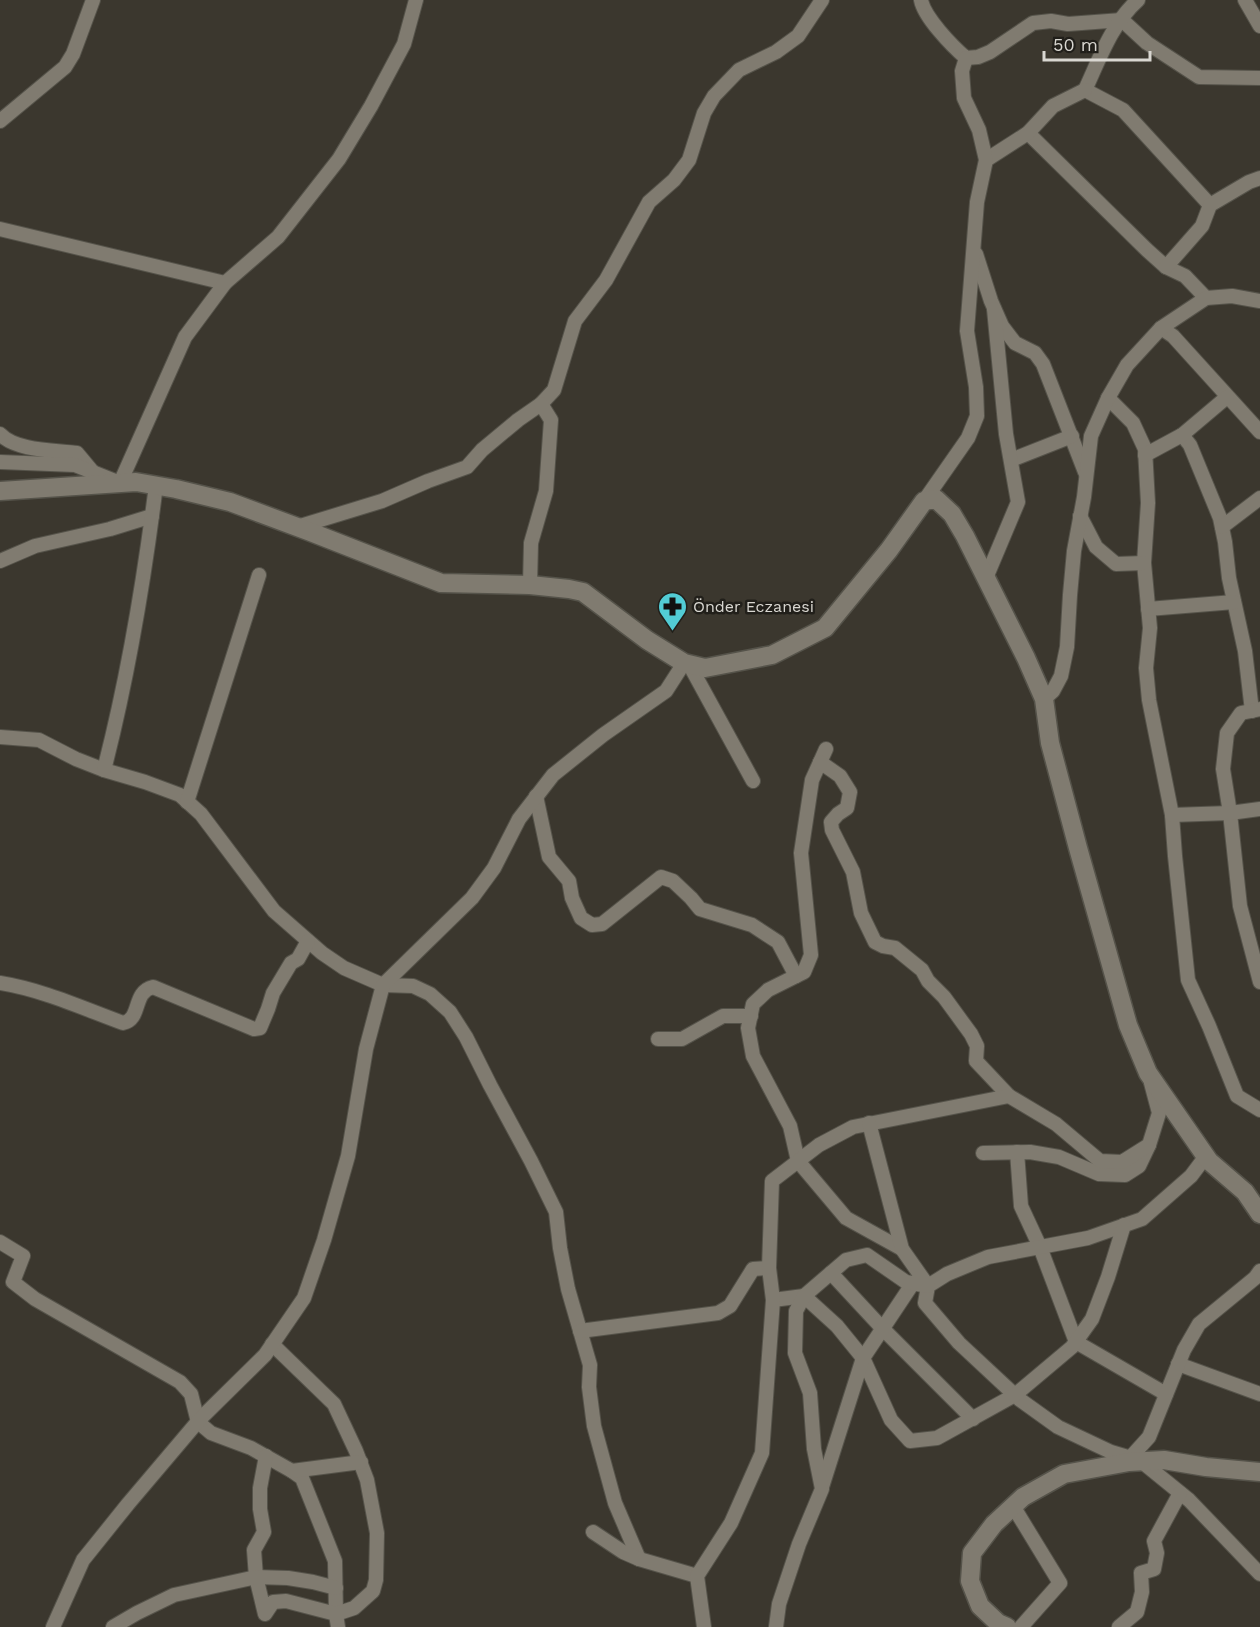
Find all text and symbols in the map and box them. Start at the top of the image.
scale bar [1044,24,1150,62]
text: 50 m [1053,34,1098,55]
pharmacy icon: Önder Eczanesi [656,590,688,632]
place label: Önder Eczanesi [693,597,814,616]

